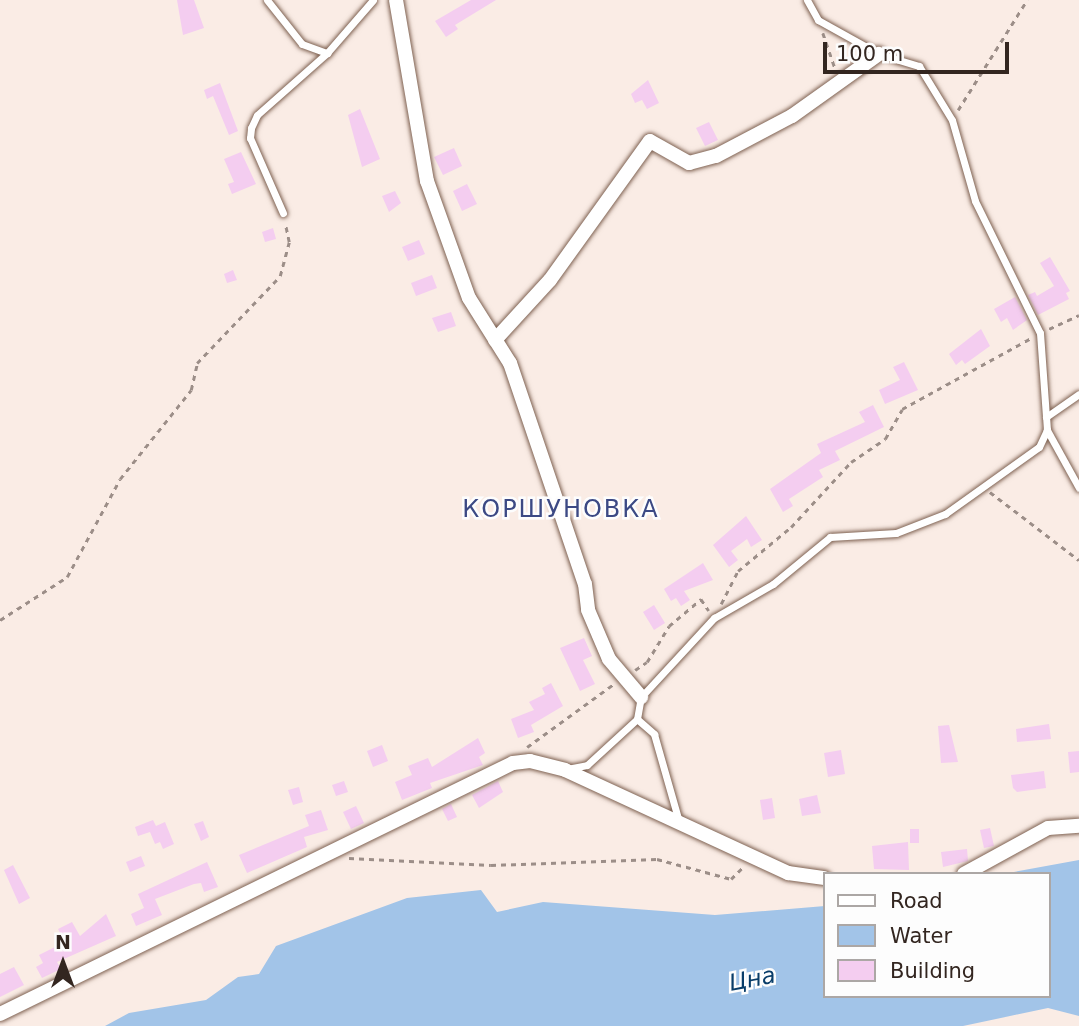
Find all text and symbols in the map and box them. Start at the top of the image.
scale bar [827,28,1012,72]
text: 100 m [836,42,903,66]
district label: КОРШУНОВКА [463,496,659,524]
legend [824,872,1051,998]
text: Road [890,889,943,913]
text: Water [890,924,952,948]
north arrow [28,928,98,998]
text: N [55,931,71,953]
text: Building [890,959,975,983]
water label: Цна [726,961,778,997]

